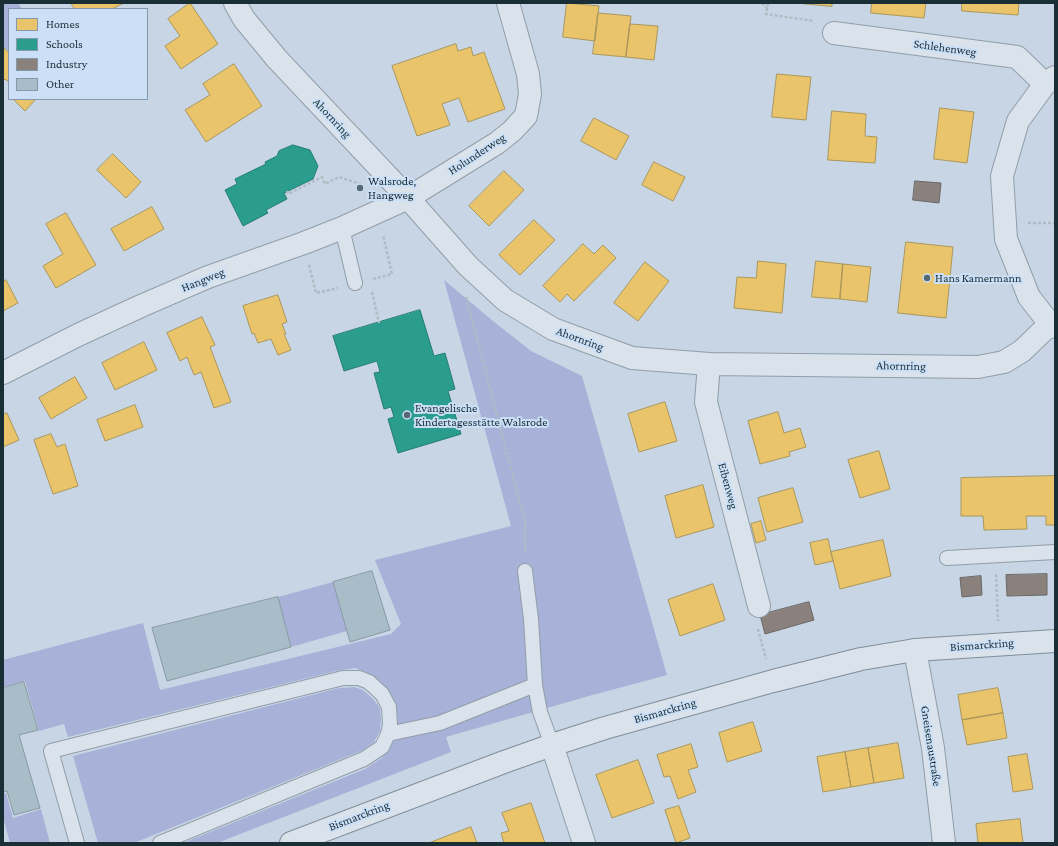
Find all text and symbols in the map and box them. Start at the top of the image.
legend [8,8,148,100]
text: Homes [46,17,79,31]
street label: Schlehenweg [913,36,977,60]
text: Schools [46,37,83,51]
text: Industry [46,57,87,71]
text: Other [46,77,74,91]
street label: Ahornring [310,95,354,141]
street label: Holunderweg [446,130,508,178]
place label: Walsrode, Hangweg [368,174,416,202]
marker: Walsrode, Hangweg [355,183,365,193]
street label: Hangweg [179,265,227,295]
place label: Hans Kamermann [935,271,1021,285]
marker: Hans Kamermann [922,273,932,283]
street label: Ahornring [554,324,606,354]
street label: Ahornring [876,358,926,374]
place label: Evangelische Kindertagesstätte Walsrode [415,401,548,429]
marker: Evangelische Kindertagesstätte Walsrode [402,410,412,420]
street label: Eibenweg [715,461,741,511]
street label: Bismarckring [950,636,1014,654]
street label: Bismarckring [632,695,698,727]
street label: Gneisenaustraße [918,705,944,787]
street label: Bismarckring [327,798,391,834]

